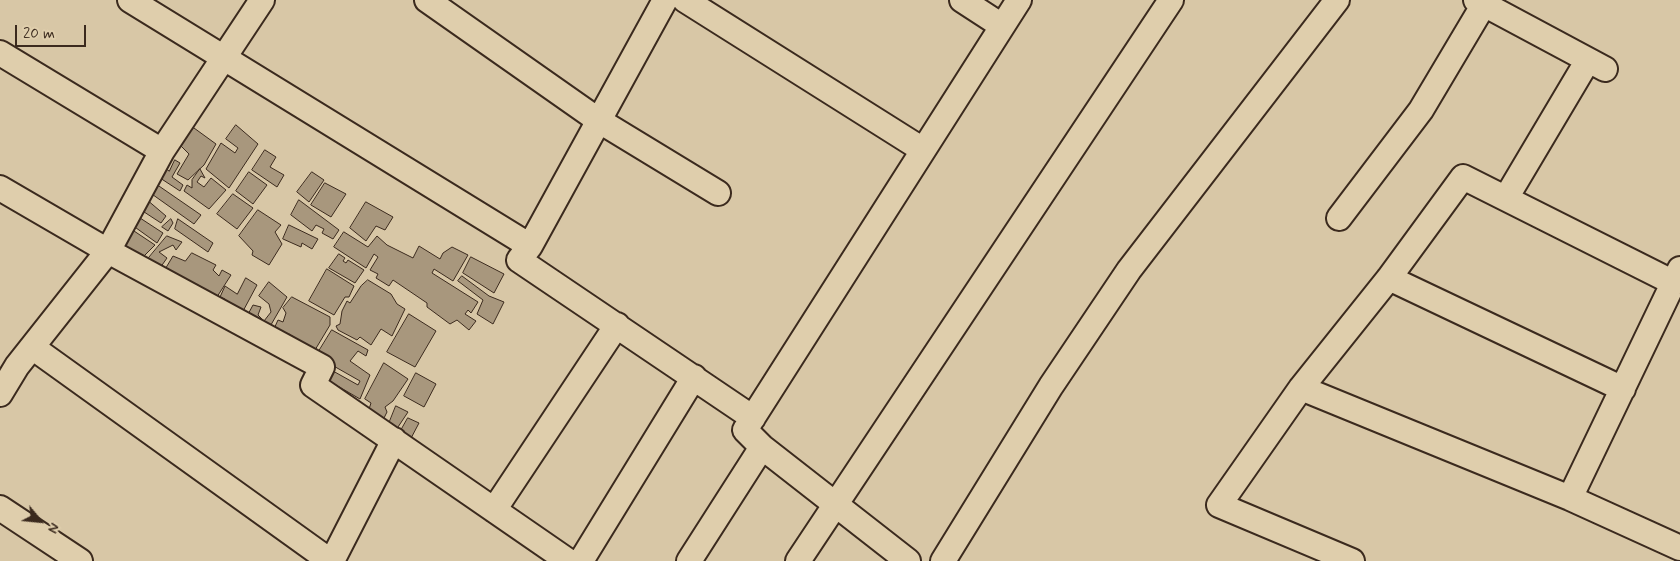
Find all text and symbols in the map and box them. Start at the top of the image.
scale bar [18,15,89,47]
text: 20 m [23,24,55,44]
north arrow [15,496,65,546]
text: N [43,520,63,536]

